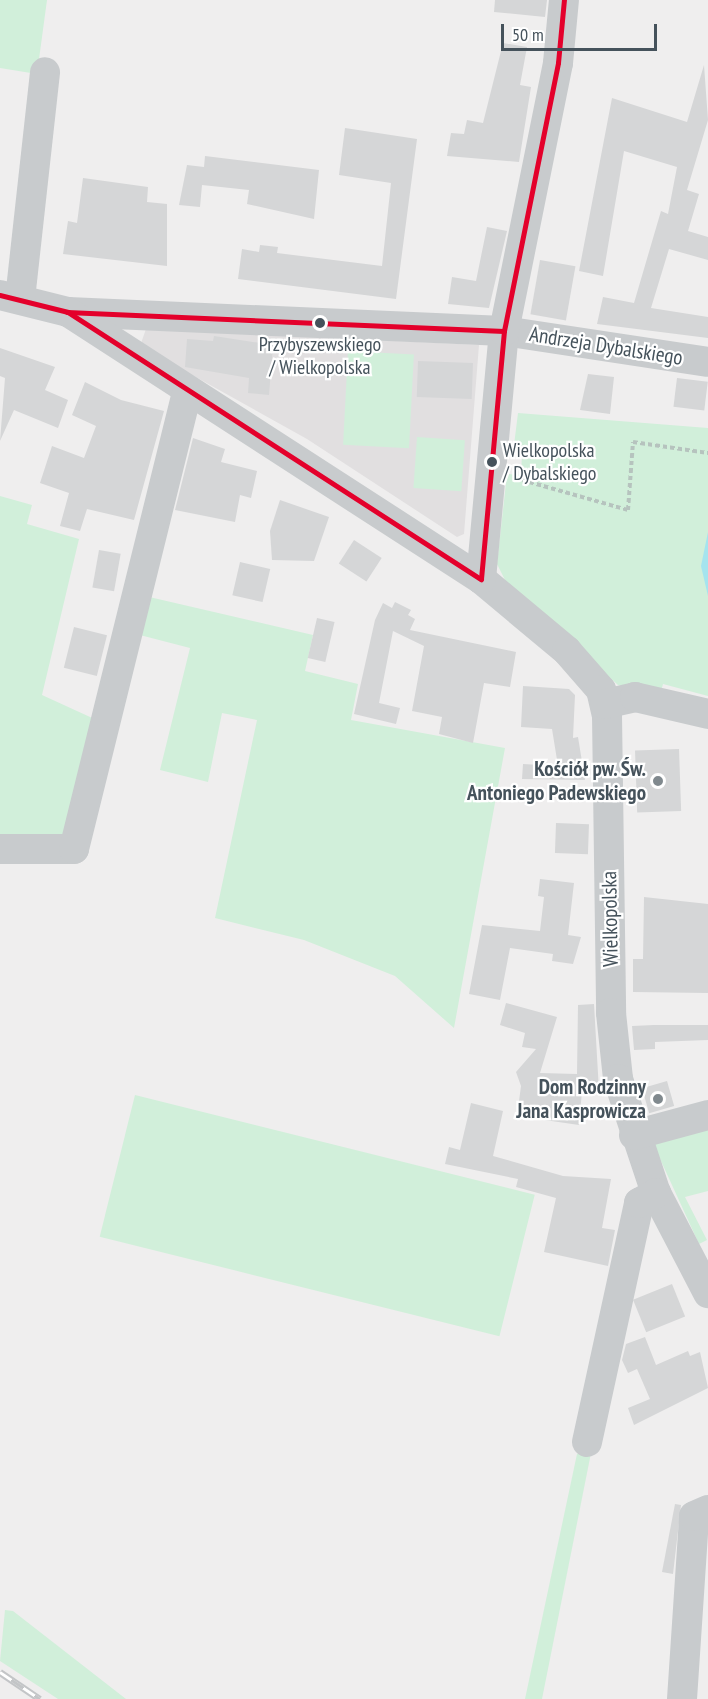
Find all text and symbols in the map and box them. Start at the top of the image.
scale bar [504,12,660,50]
text: 50 m [512,23,544,46]
marker: Przybyszewskiego / Wielkopolska [314,317,326,329]
street label: Andrzeja Dybalskiego [528,321,684,371]
place label: Przybyszewskiego / Wielkopolska [259,332,381,379]
place label: Wielkopolska / Dybalskiego [503,438,596,485]
marker: Wielkopolska / Dybalskiego [486,456,498,468]
place label: Kościół pw. Św. Antoniego Padewskiego [467,756,646,806]
marker: Kościół pw. Św. Antoniego Padewskiego [651,774,665,788]
street label: Wielkopolska [597,871,623,967]
place label: Dom Rodzinny Jana Kasprowicza [516,1074,646,1124]
marker: Dom Rodzinny Jana Kasprowicza [651,1092,665,1106]

